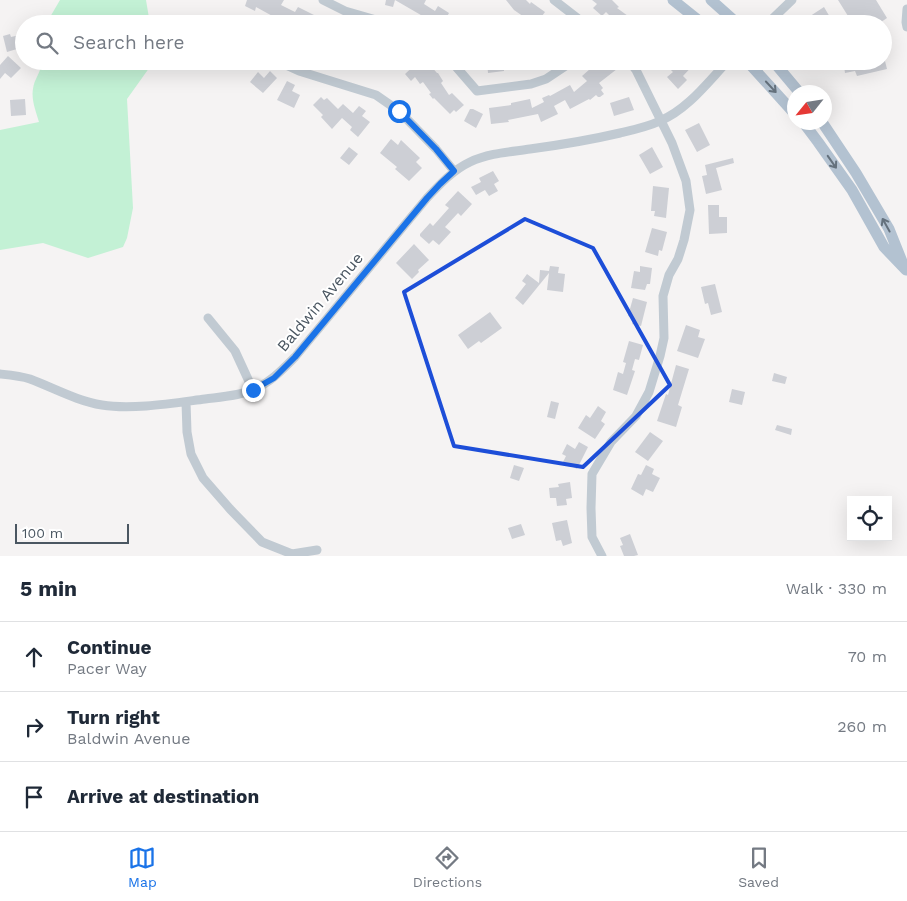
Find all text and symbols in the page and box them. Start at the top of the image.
search box [15,15,892,70]
icon: search [33,29,61,57]
text: Search here [73,31,184,54]
one-way arrow [765,80,777,93]
north arrow [787,85,832,130]
route start [388,100,411,123]
one-way arrow [827,154,837,168]
one-way arrow [881,218,890,233]
street label: Baldwin Avenue [273,249,367,355]
route end [242,379,265,402]
map controls [847,496,892,541]
button: locate [847,496,892,541]
scale bar [15,521,129,544]
text: 100 m [22,525,63,541]
text: 5 min [20,576,77,601]
text: Walk · 330 m [786,579,887,598]
text: Continue [67,636,151,659]
icon: ahead [20,643,48,671]
text: 70 m [848,647,887,666]
text: Pacer Way [67,659,147,678]
text: Turn right [67,706,160,729]
icon: right [20,713,48,741]
text: 260 m [837,717,887,736]
text: Baldwin Avenue [67,729,190,748]
icon: arrive [20,783,48,811]
text: Arrive at destination [67,785,259,808]
tab: Map [128,844,157,890]
tab: Directions [413,844,482,890]
tab: Saved [738,844,779,890]

